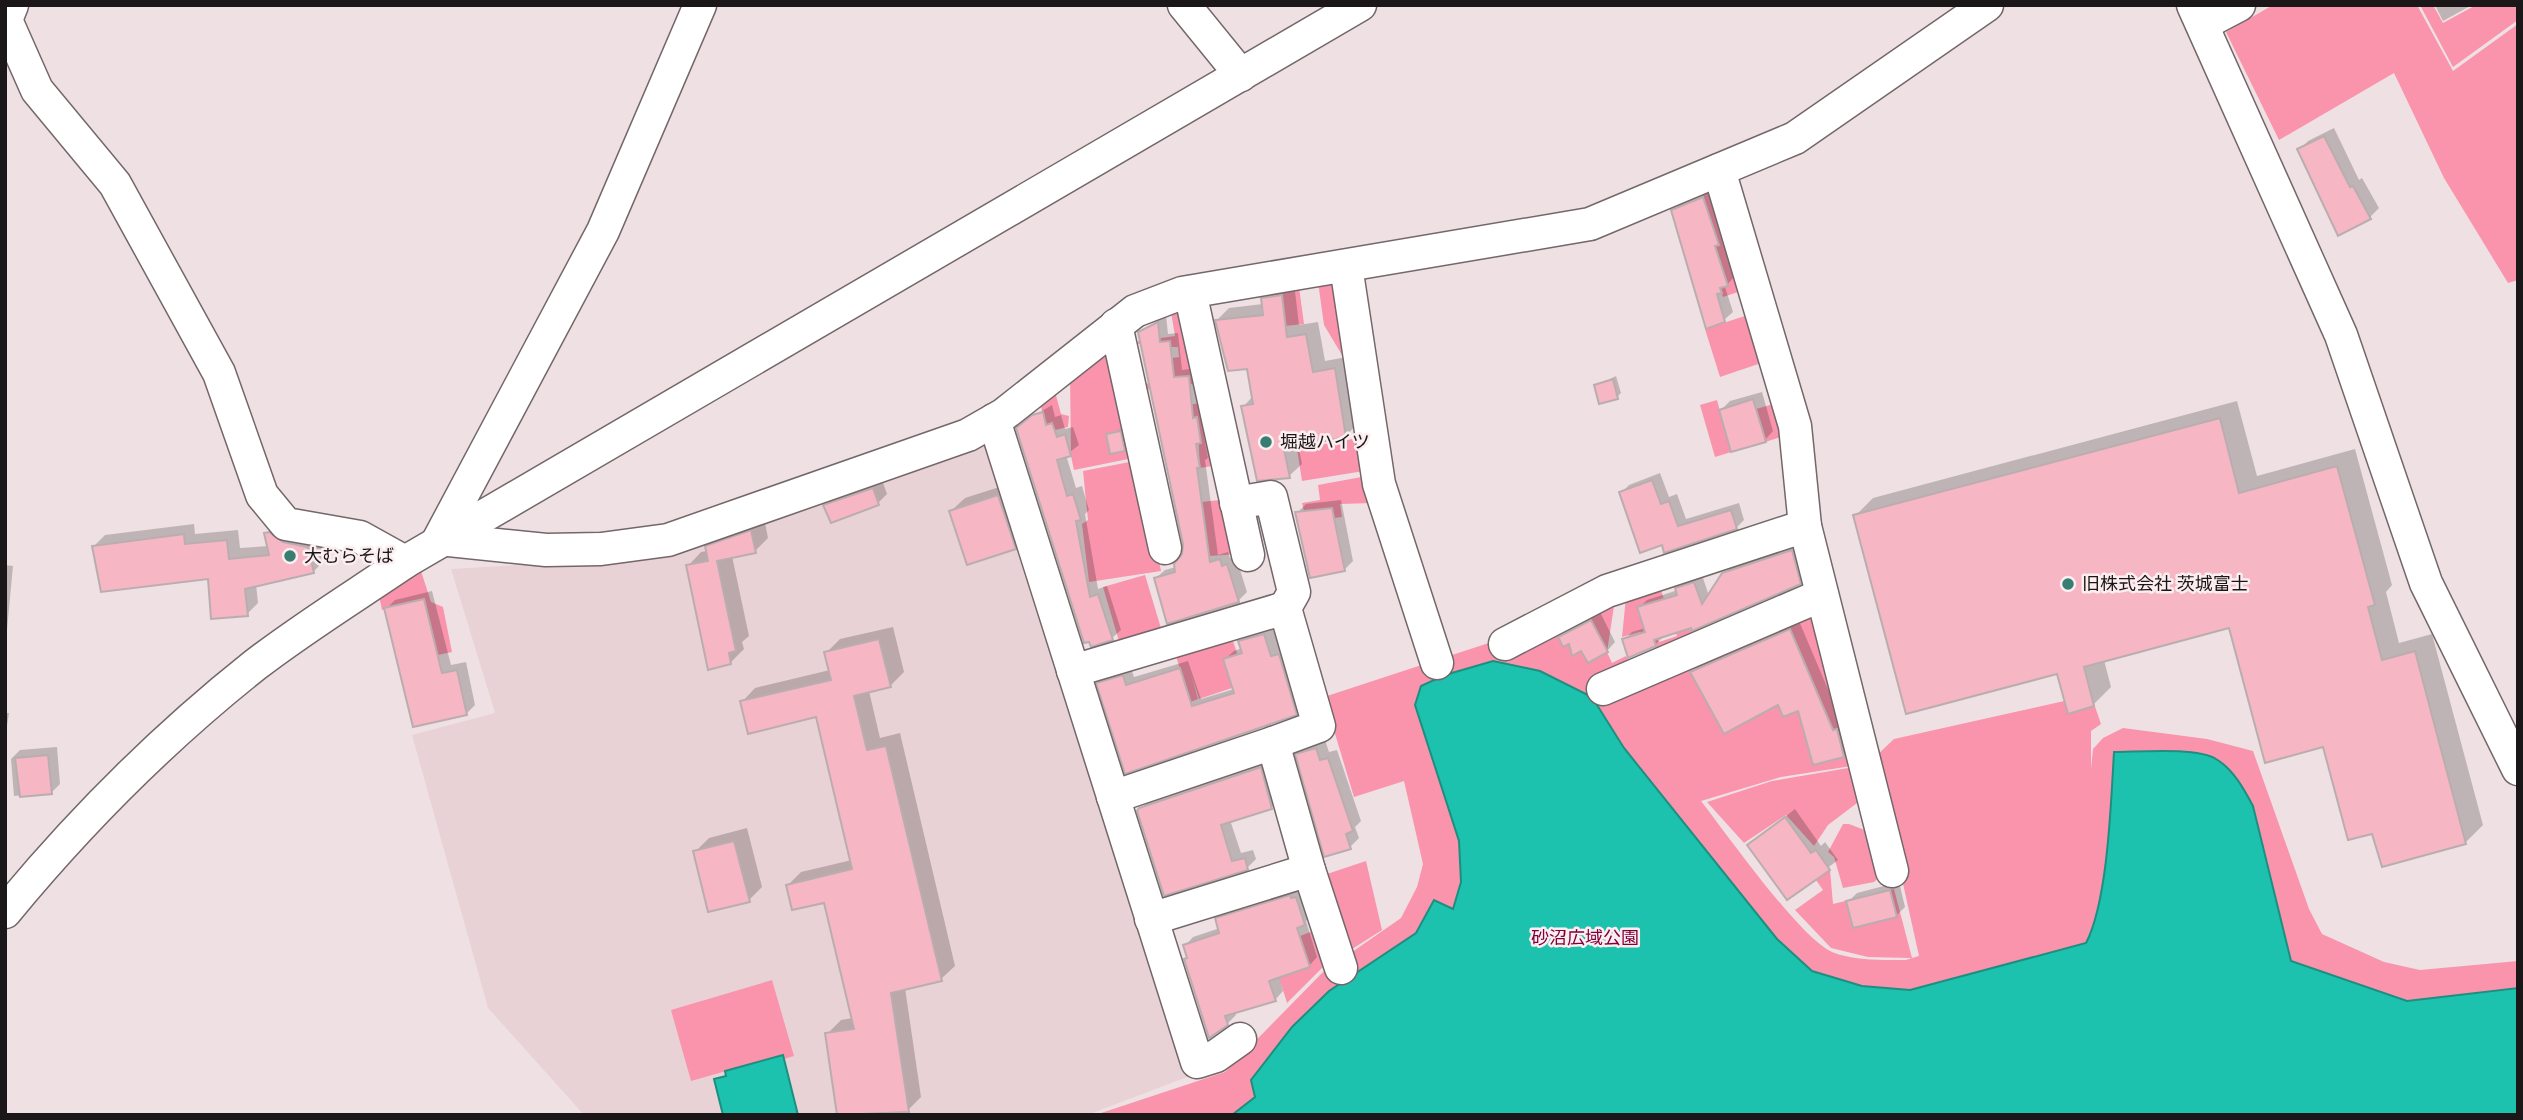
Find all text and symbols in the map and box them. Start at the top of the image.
place label: 堀越ハイツ [1280,429,1370,454]
marker: 堀越ハイツ [1258,434,1274,450]
place label: 大むらそば [304,543,394,568]
marker: 大むらそば [282,548,298,564]
place label: 旧株式会社 茨城富士 [2082,571,2249,596]
marker: 旧株式会社 茨城富士 [2060,576,2076,592]
park label: 砂沼広域公園 [1531,925,1639,950]

